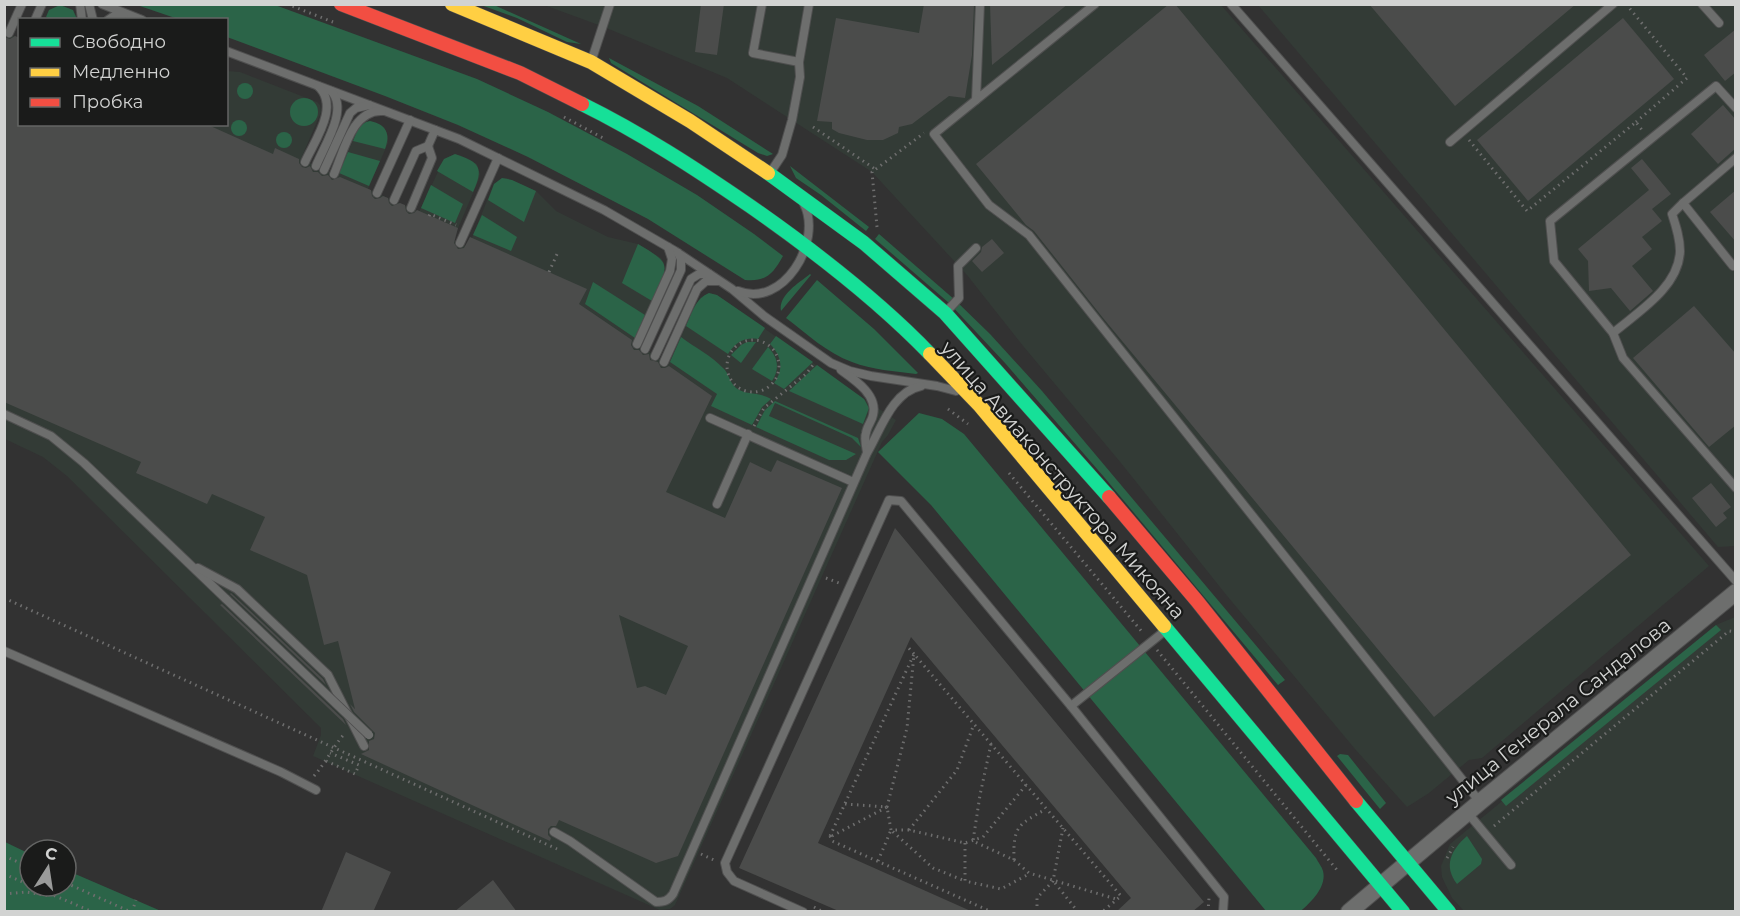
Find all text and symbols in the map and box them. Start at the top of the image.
legend [18,18,228,126]
text: Свободно [72,31,166,53]
text: Медленно [72,61,170,83]
text: Пробка [72,91,143,113]
street label: улица Авиаконструктора Микояна [935,335,1190,624]
street label: улица Генерала Сандалова [1440,613,1676,810]
north arrow [18,838,78,898]
text: С [43,843,59,864]

